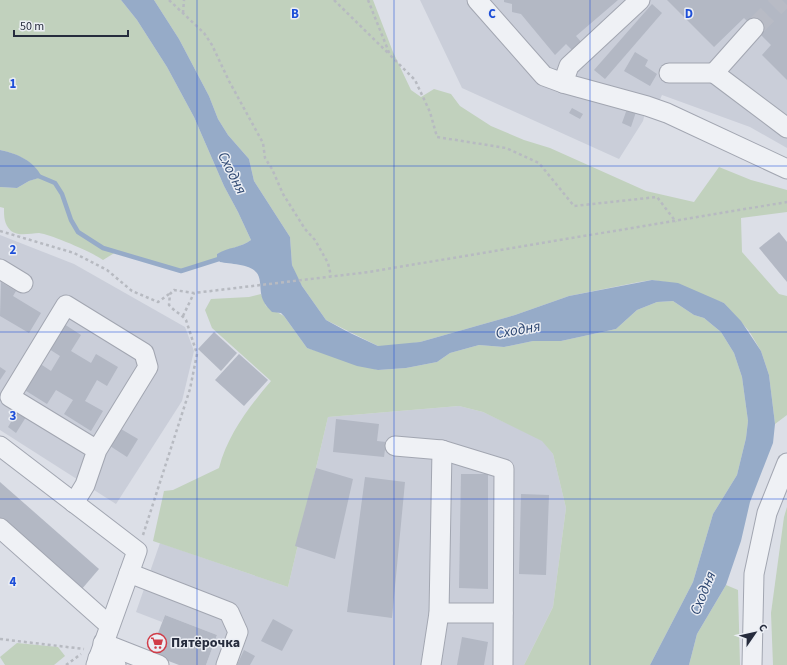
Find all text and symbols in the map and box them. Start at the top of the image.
text: B [291,5,299,23]
text: C [488,5,496,23]
text: D [685,5,693,23]
scale bar [14,12,128,38]
text: 50 m [20,18,44,35]
text: 1 [10,75,17,93]
water label: Сходня [212,148,252,198]
text: 2 [10,241,17,259]
water label: Сходня [494,316,542,344]
text: 3 [10,407,17,425]
water label: Сходня [685,568,721,618]
text: 4 [10,573,17,591]
north arrow [735,613,775,653]
text: С [755,621,771,635]
supermarket icon: Пятёрочка [146,632,168,654]
place label: Пятёрочка [171,633,240,653]

